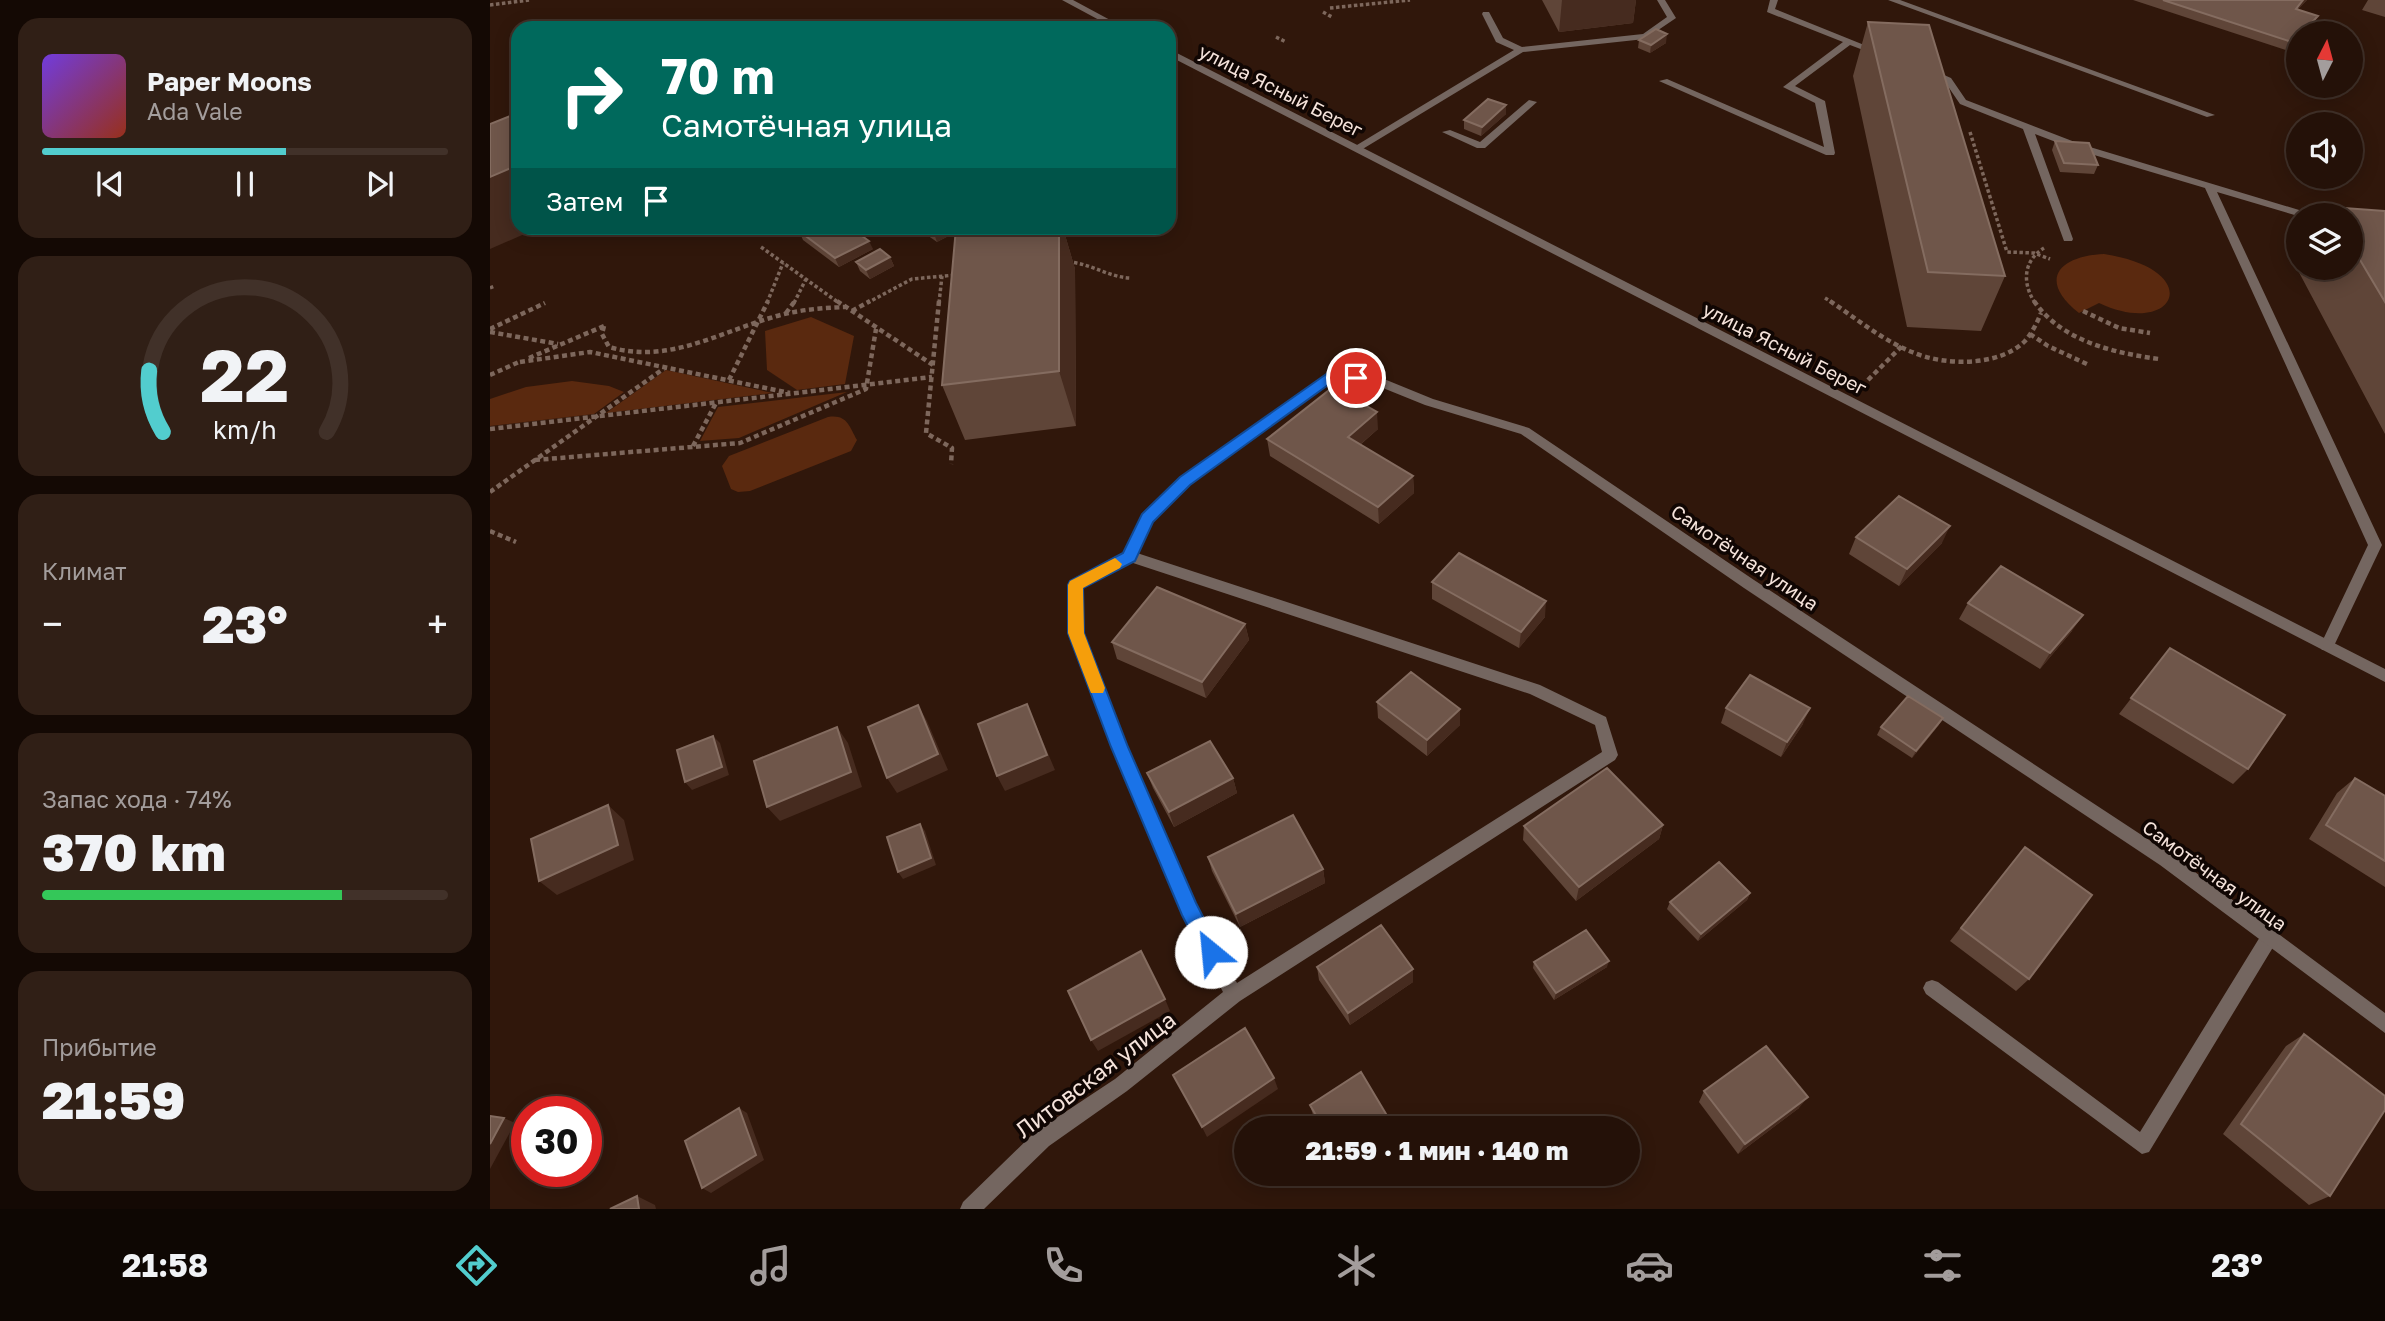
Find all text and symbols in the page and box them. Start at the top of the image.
north arrow [2286,21,2362,98]
map controls [2286,21,2363,280]
street label: улица Ясный Берег [1195,39,1367,141]
text: 70 m [661,46,775,105]
icon: right [546,49,637,140]
text: Paper Moons [147,66,312,97]
text: Ada Vale [147,97,243,125]
text: Самотёчная улица [661,106,952,144]
button: sound [2286,112,2363,189]
icon: previous [91,165,129,203]
icon: pause [226,165,264,203]
icon: next [361,165,399,203]
icon: arrive [637,182,675,220]
text: Затем [546,186,623,217]
button: layers [2286,203,2363,280]
street label: улица Ясный Берег [1699,297,1871,399]
text: 22 [201,332,289,419]
pin [1326,348,1386,408]
icon: arrive [1337,359,1375,397]
text: km/h [213,414,277,445]
street label: Самотёчная улица [1667,499,1823,615]
text: Климат [42,557,127,585]
text: 23° [202,592,288,654]
text: − [42,601,63,646]
text: + [427,601,448,646]
text: Запас хода · 74% [42,785,232,813]
street label: Самотёчная улица [2138,815,2292,935]
text: 370 km [42,820,226,882]
position arrow [1174,915,1248,989]
street label: Литовская улица [1009,1005,1181,1143]
text: Прибытие [42,1033,157,1061]
text: 21:59 [42,1068,185,1130]
speed limit sign: 30 [511,1096,602,1187]
text: 21:59 · 1 мин · 140 m [1306,1135,1568,1166]
icon: directions [452,1241,501,1290]
icon: music [746,1241,795,1290]
icon: phone [1039,1241,1088,1290]
icon: climate [1332,1241,1381,1290]
icon: car [1625,1241,1674,1290]
icon: filters [1918,1241,1967,1290]
text: 21:58 [122,1246,208,1284]
text: 23° [2211,1246,2263,1284]

